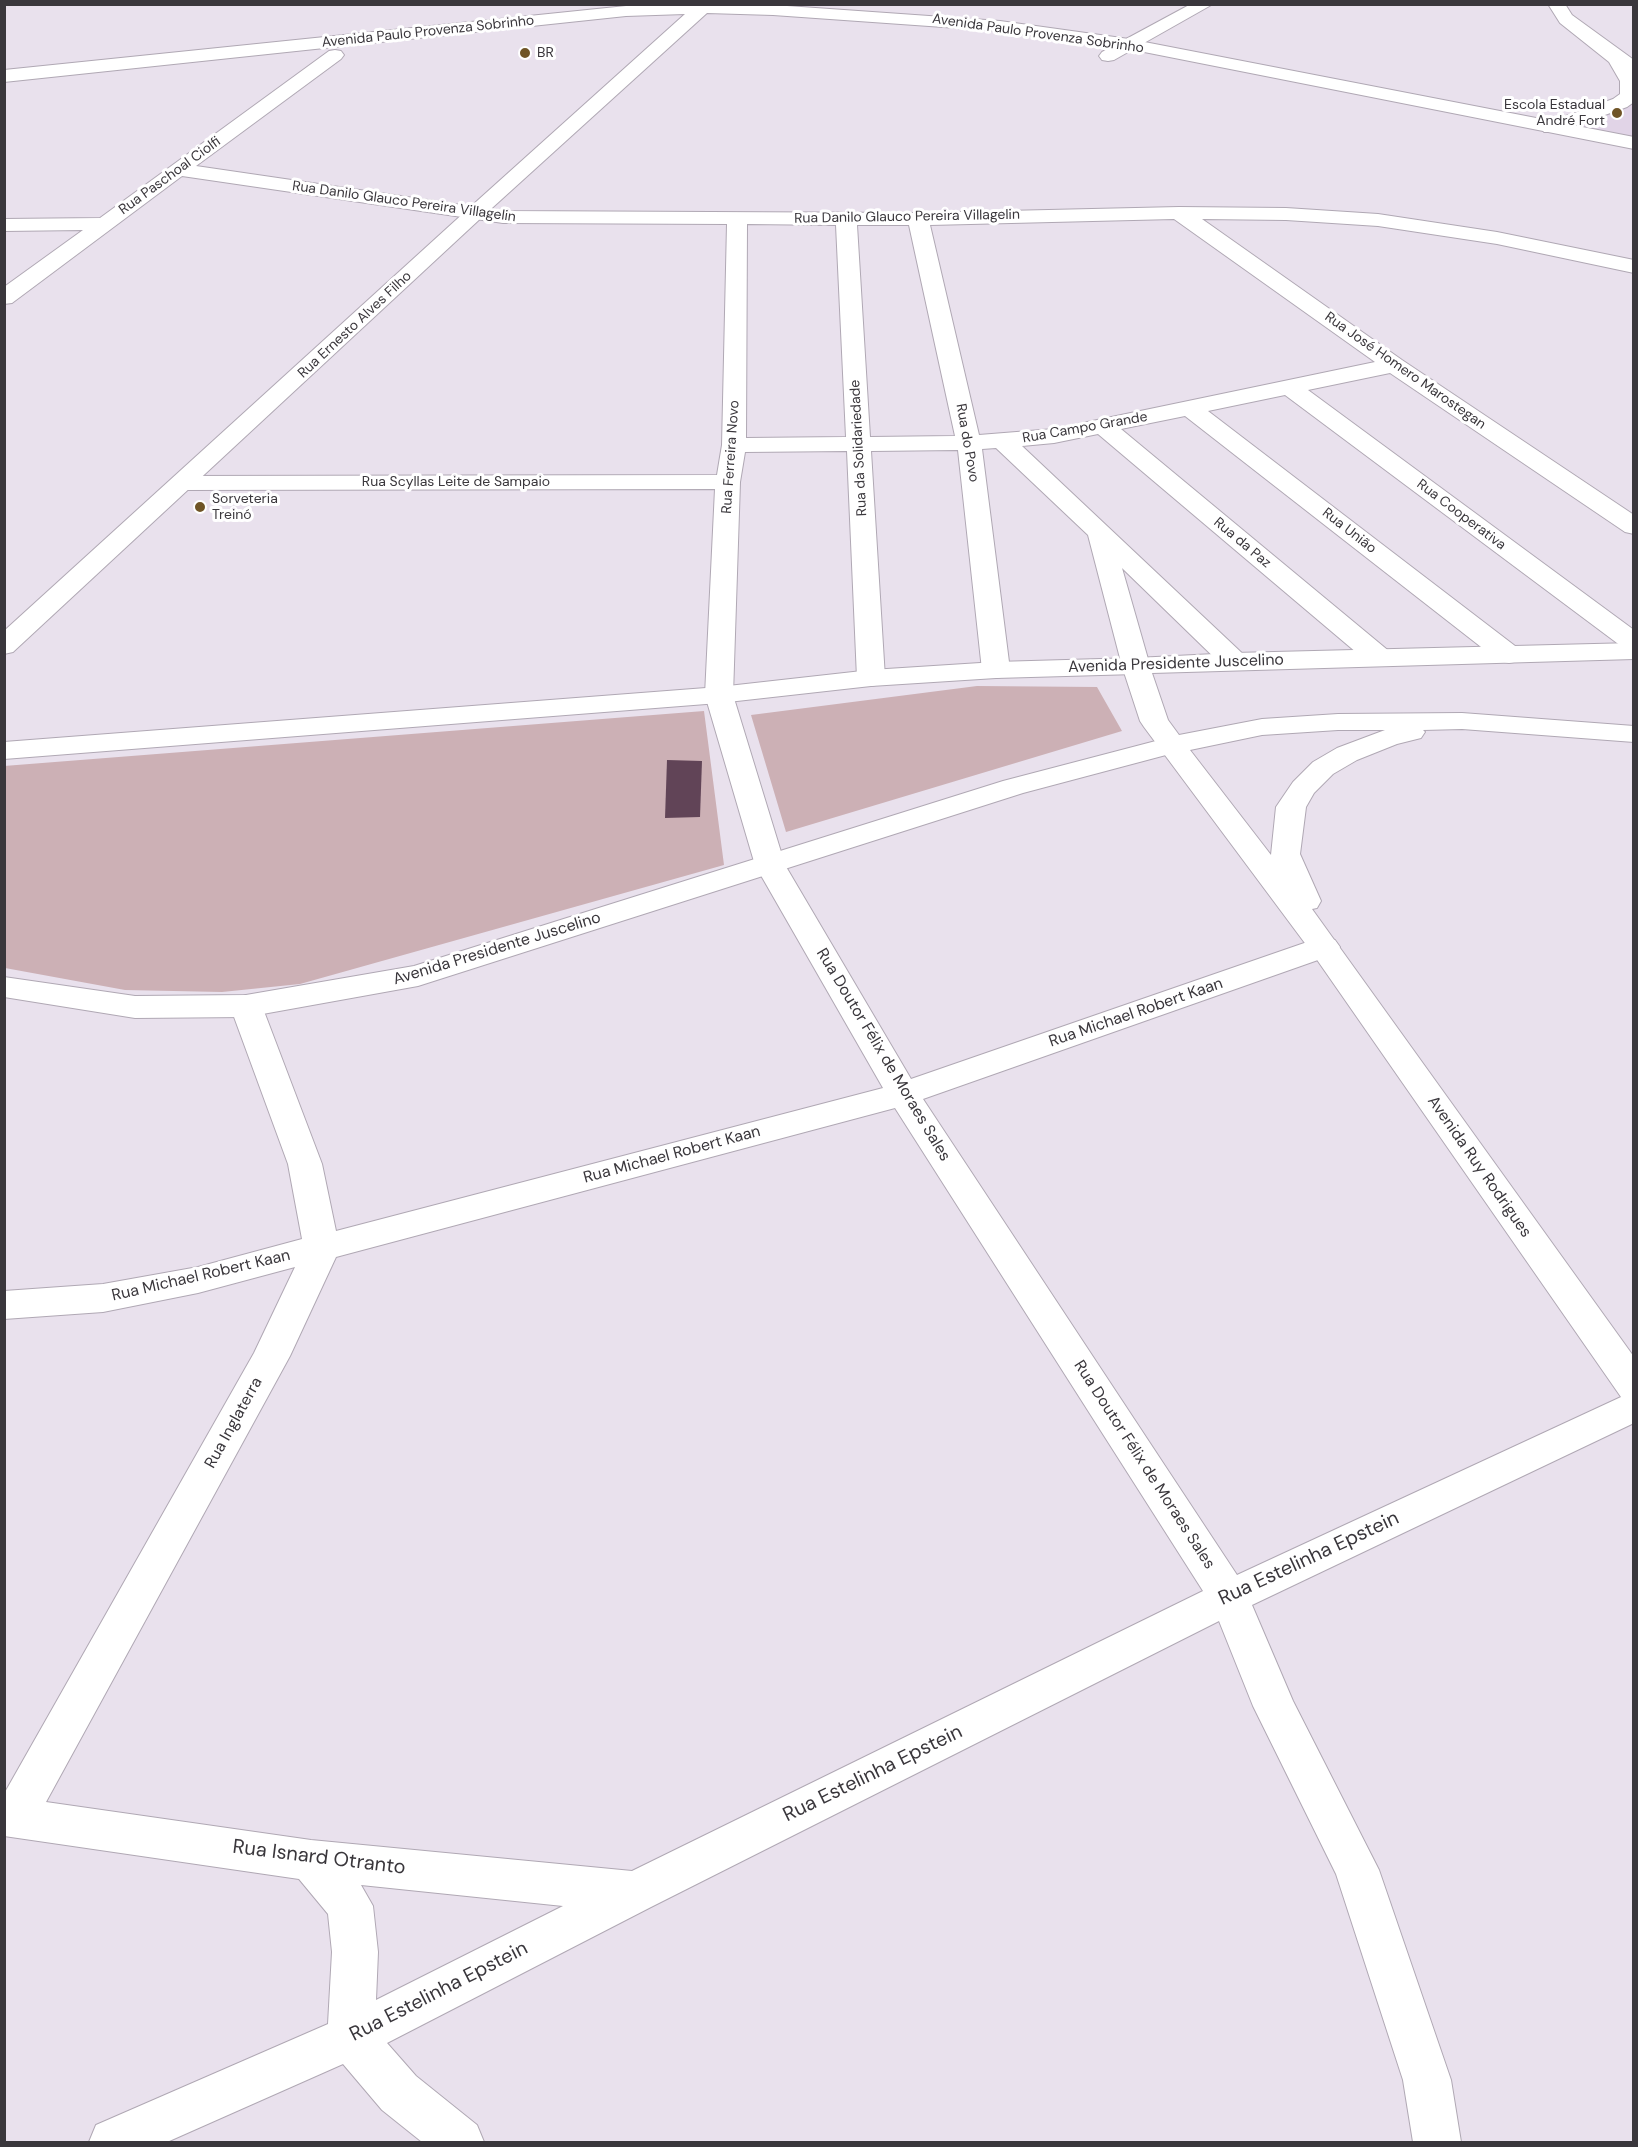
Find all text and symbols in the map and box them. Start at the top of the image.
street label: Avenida Paulo Provenza Sobrinho [931,11,1145,57]
street label: Avenida Paulo Provenza Sobrinho [321,12,535,52]
place label: BR [537,45,554,61]
marker: BR [518,46,532,60]
place label: Escola Estadual André Fort [1504,97,1605,130]
marker: Escola Estadual André Fort [1610,106,1624,120]
street label: Rua Paschoal Ciolfi [116,133,224,219]
street label: Rua Danilo Glauco Pereira Villagelin [291,178,517,226]
street label: Rua Danilo Glauco Pereira Villagelin [794,207,1020,227]
street label: Rua Ernesto Alves Filho [295,268,415,382]
street label: Rua José Homero Marostegan [1321,309,1489,433]
street label: Rua da Solidariedade [847,379,871,517]
street label: Rua Ferreira Novo [719,400,743,514]
street label: Rua do Povo [952,402,982,484]
street label: Rua Campo Grande [1021,409,1149,447]
street label: Rua Scyllas Leite de Sampaio [362,474,550,490]
street label: Rua Cooperativa [1413,476,1509,554]
place label: Sorveteria Treinó [212,491,278,524]
marker: Sorveteria Treinó [193,500,207,514]
street label: Rua União [1319,505,1379,557]
street label: Rua da Paz [1210,514,1274,572]
street label: Avenida Presidente Juscelino [1068,651,1284,677]
street label: Avenida Presidente Juscelino [391,908,603,990]
street label: Rua Doutor Félix de Moraes Sales [812,945,954,1165]
street label: Rua Michael Robert Kaan [1047,974,1225,1052]
street label: Avenida Ruy Rodrigues [1423,1093,1535,1241]
street label: Rua Michael Robert Kaan [581,1122,763,1188]
street label: Rua Michael Robert Kaan [110,1246,292,1306]
street label: Rua Doutor Félix de Moraes Sales [1069,1357,1219,1573]
street label: Rua Inglaterra [201,1374,267,1472]
street label: Rua Estelinha Epstein [1215,1507,1403,1611]
street label: Rua Estelinha Epstein [779,1720,967,1828]
street label: Rua Isnard Otranto [231,1835,407,1881]
street label: Rua Estelinha Epstein [346,1937,532,2047]

